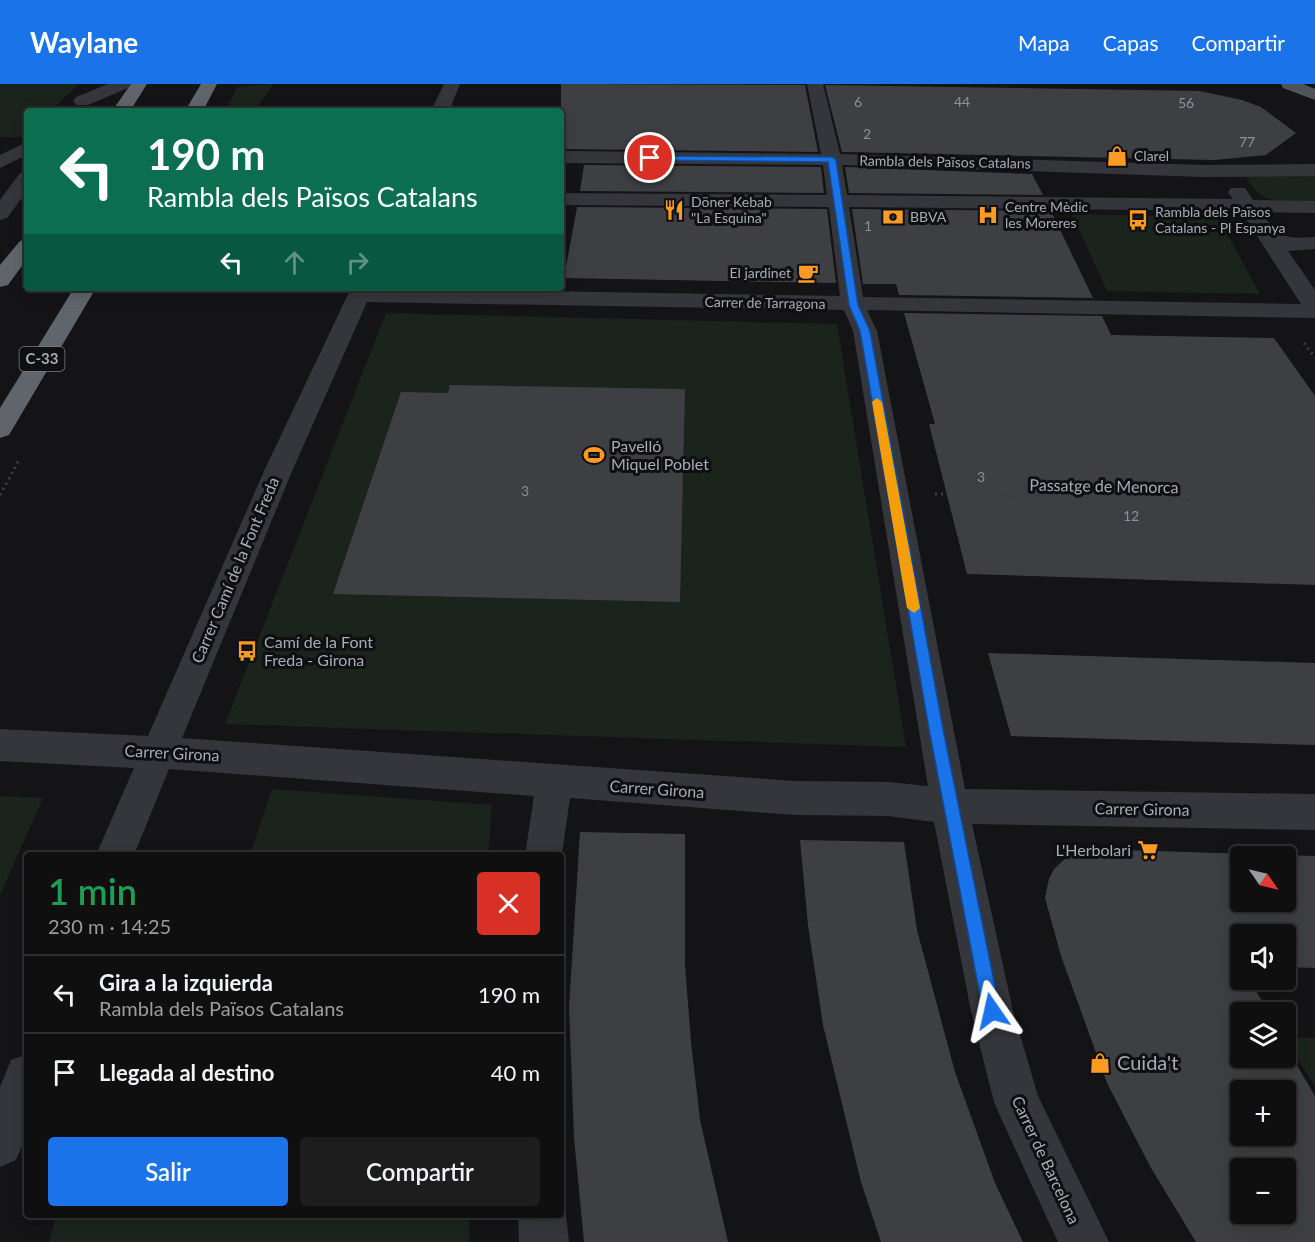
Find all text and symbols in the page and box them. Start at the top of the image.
text: Waylane [30,25,138,59]
text: Mapa [1018,30,1070,55]
text: Capas [1103,30,1159,55]
text: Compartir [1192,30,1285,55]
house number: 6 [854,93,862,110]
house number: 44 [954,93,970,110]
house number: 56 [1178,94,1194,111]
house number: 2 [863,125,871,142]
text: 190 m [147,129,265,179]
icon: left [48,132,126,210]
pin [624,132,675,183]
house number: 77 [1239,133,1255,150]
icon: arrive [633,141,666,174]
shop icon: Clarel [1105,144,1129,168]
place label: Clarel [1134,147,1169,164]
street label: Rambla dels Països Catalans [859,152,1031,171]
text: Rambla dels Països Catalans [147,180,478,213]
place label: Döner Kebab "La Esquina" [691,193,772,226]
restaurant icon: Döner Kebab "La Esquina" [662,198,686,222]
place label: Centre Mèdic les Moreres [1005,198,1088,231]
hospital icon: Centre Mèdic les Moreres [976,203,1000,227]
place label: Rambla dels Països Catalans - Pl Espanya [1155,203,1286,236]
bank icon: BBVA [881,205,905,229]
place label: BBVA [910,208,947,225]
bus stop icon: Rambla dels Països Catalans - Pl Espanya [1126,208,1150,232]
house number: 1 [864,217,872,234]
icon: left [215,246,248,279]
icon: ahead [278,246,311,279]
icon: right [341,246,374,279]
cafe icon: El jardinet [796,261,820,285]
place label: El jardinet [730,264,791,281]
street label: Carrer de Tarragona [704,293,826,312]
road number: C-33 [20,347,64,371]
place label: Pavelló Miquel Poblet [611,436,709,473]
sports icon: Pavelló Miquel Poblet [582,443,606,467]
house number: 3 [977,468,985,485]
street label: Carrer Camí de la Font Freda [187,474,282,666]
street label: Passatge de Menorca [1029,475,1179,496]
house number: 3 [521,482,529,499]
house number: 12 [1123,507,1139,524]
place label: Camí de la Font Freda - Girona [264,632,373,669]
bus stop icon: Camí de la Font Freda - Girona [235,639,259,663]
street label: Carrer Girona [124,741,220,764]
street label: Carrer Girona [609,776,705,801]
street label: Carrer Girona [1094,798,1190,819]
supermarket icon: L'Herbolari [1136,838,1160,862]
place label: L'Herbolari [1055,840,1131,859]
north arrow [1230,846,1296,912]
map controls [1230,846,1296,1224]
text: 1 min [48,869,137,913]
button: close [477,872,540,935]
text: 230 m · 14:25 [48,914,171,938]
button: sound [1230,924,1296,990]
text: Gira a la izquierda [99,969,273,996]
icon: left [48,978,81,1011]
position arrow [960,979,1024,1043]
text: 190 m [478,981,540,1008]
text: Rambla dels Països Catalans [99,996,344,1020]
button: layers [1230,1002,1296,1068]
place label: Cuida't [1117,1050,1178,1074]
shop icon: Cuida't [1088,1051,1112,1075]
icon: arrive [48,1056,81,1089]
text: Llegada al destino [99,1059,275,1086]
text: 40 m [491,1059,540,1086]
button: + [1230,1080,1296,1146]
street label: Carrer de Barcelona [1009,1093,1084,1227]
button: Salir [48,1137,288,1206]
button: Compartir [300,1137,540,1206]
button: − [1230,1158,1296,1224]

